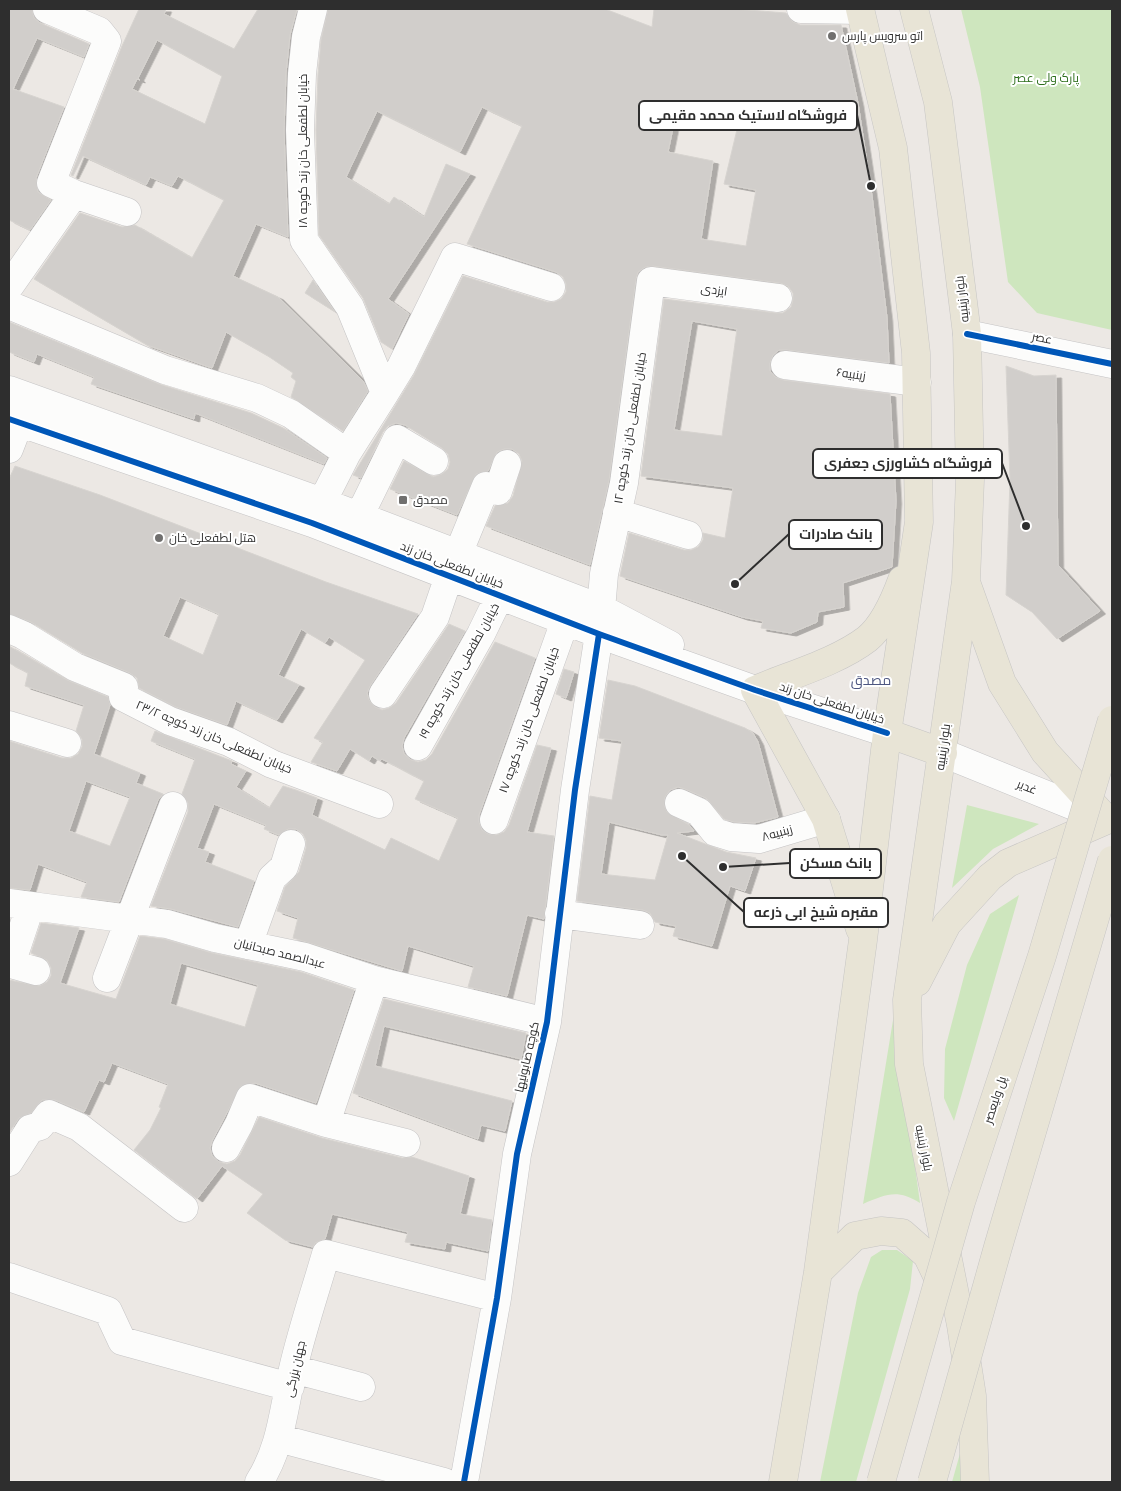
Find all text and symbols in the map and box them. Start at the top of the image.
place label: اتو سرویس پارس [842,29,923,45]
marker: اتو سرویس پارس [826,30,838,42]
park label: پارک ولی عصر [1012,71,1080,87]
street label: خیابان لطفعلی خان زند کوچه ۱۸ [296,74,312,228]
callout: فروشگاه لاستیک محمد مقیمی [639,101,857,130]
text: فروشگاه لاستیک محمد مقیمی [649,107,847,124]
street label: بلوار زینبیه [952,275,972,323]
street label: ایزدی [700,281,728,299]
street label: عصر [1030,329,1053,347]
street label: خیابان لطفعلی خان زند کوچه ۱۲ [611,351,651,505]
street label: ۶زینبیه [835,365,867,383]
callout: فروشگاه کشاورزی جعفری [813,449,1002,478]
text: فروشگاه کشاورزی جعفری [824,455,992,472]
place label: مصدق [413,493,448,507]
marker: مصدق [397,494,409,506]
callout: بانک صادرات [789,520,882,549]
text: بانک صادرات [799,526,873,542]
place label: هتل لطفعلی خان [169,531,256,545]
marker: هتل لطفعلی خان [153,532,165,544]
street label: خیابان لطفعلی خان زند [398,539,506,591]
street label: خیابان لطفعلی خان زند کوچه ۱۹ [416,601,504,742]
street label: خیابان لطفعلی خان زند کوچه ۱۷ [496,645,564,796]
district label: مصدق [851,672,891,689]
street label: خیابان لطفعلی خان زند [778,679,886,727]
street label: خیابان لطفعلی خان زند کوچه ۲۳/۲ [133,698,294,778]
street label: بلوار زینبیه [933,723,953,771]
street label: غدیر [1014,776,1039,797]
street label: زینبیه۸ [760,822,794,844]
callout: بانک مسکن [790,849,881,878]
text: بانک مسکن [800,855,872,872]
callout: مقبره شیخ ابی ذرعه [744,898,888,927]
text: مقبره شیخ ابی ذرعه [754,904,878,922]
street label: عبدالصمد صبحانیان [233,935,327,971]
street label: کوچه صابونیها [512,1020,544,1094]
street label: پل ولیعصر [980,1074,1011,1127]
street label: بلوار زینبیه [913,1124,935,1172]
street label: جهان بزرگی [282,1339,308,1399]

